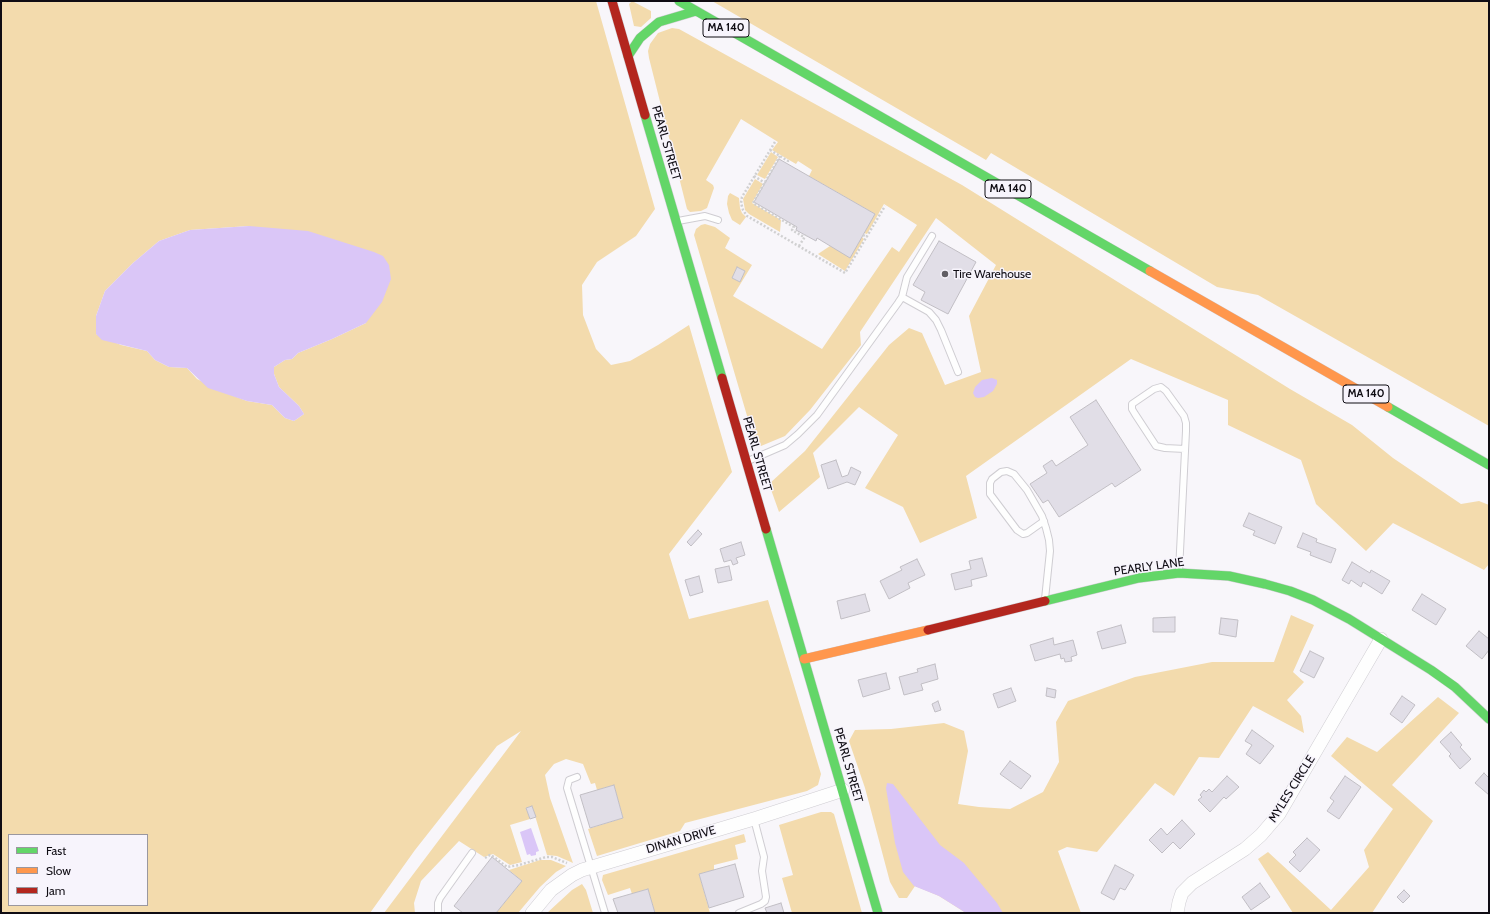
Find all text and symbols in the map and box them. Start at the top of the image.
road number: MA 140 [703,19,749,37]
street label: PEARL STREET [648,104,684,182]
road number: MA 140 [985,180,1031,198]
place label: Tire Warehouse [953,267,1031,281]
marker: Tire Warehouse [940,269,950,279]
road number: MA 140 [1343,385,1389,403]
street label: PEARL STREET [739,415,775,493]
street label: PEARLY LANE [1113,555,1185,579]
street label: PEARL STREET [830,726,866,804]
street label: MYLES CIRCLE [1266,753,1318,825]
street label: DINAN DRIVE [645,823,717,857]
legend [8,834,148,906]
text: Fast [46,843,66,858]
text: Slow [46,863,71,878]
text: Jam [46,883,65,898]

